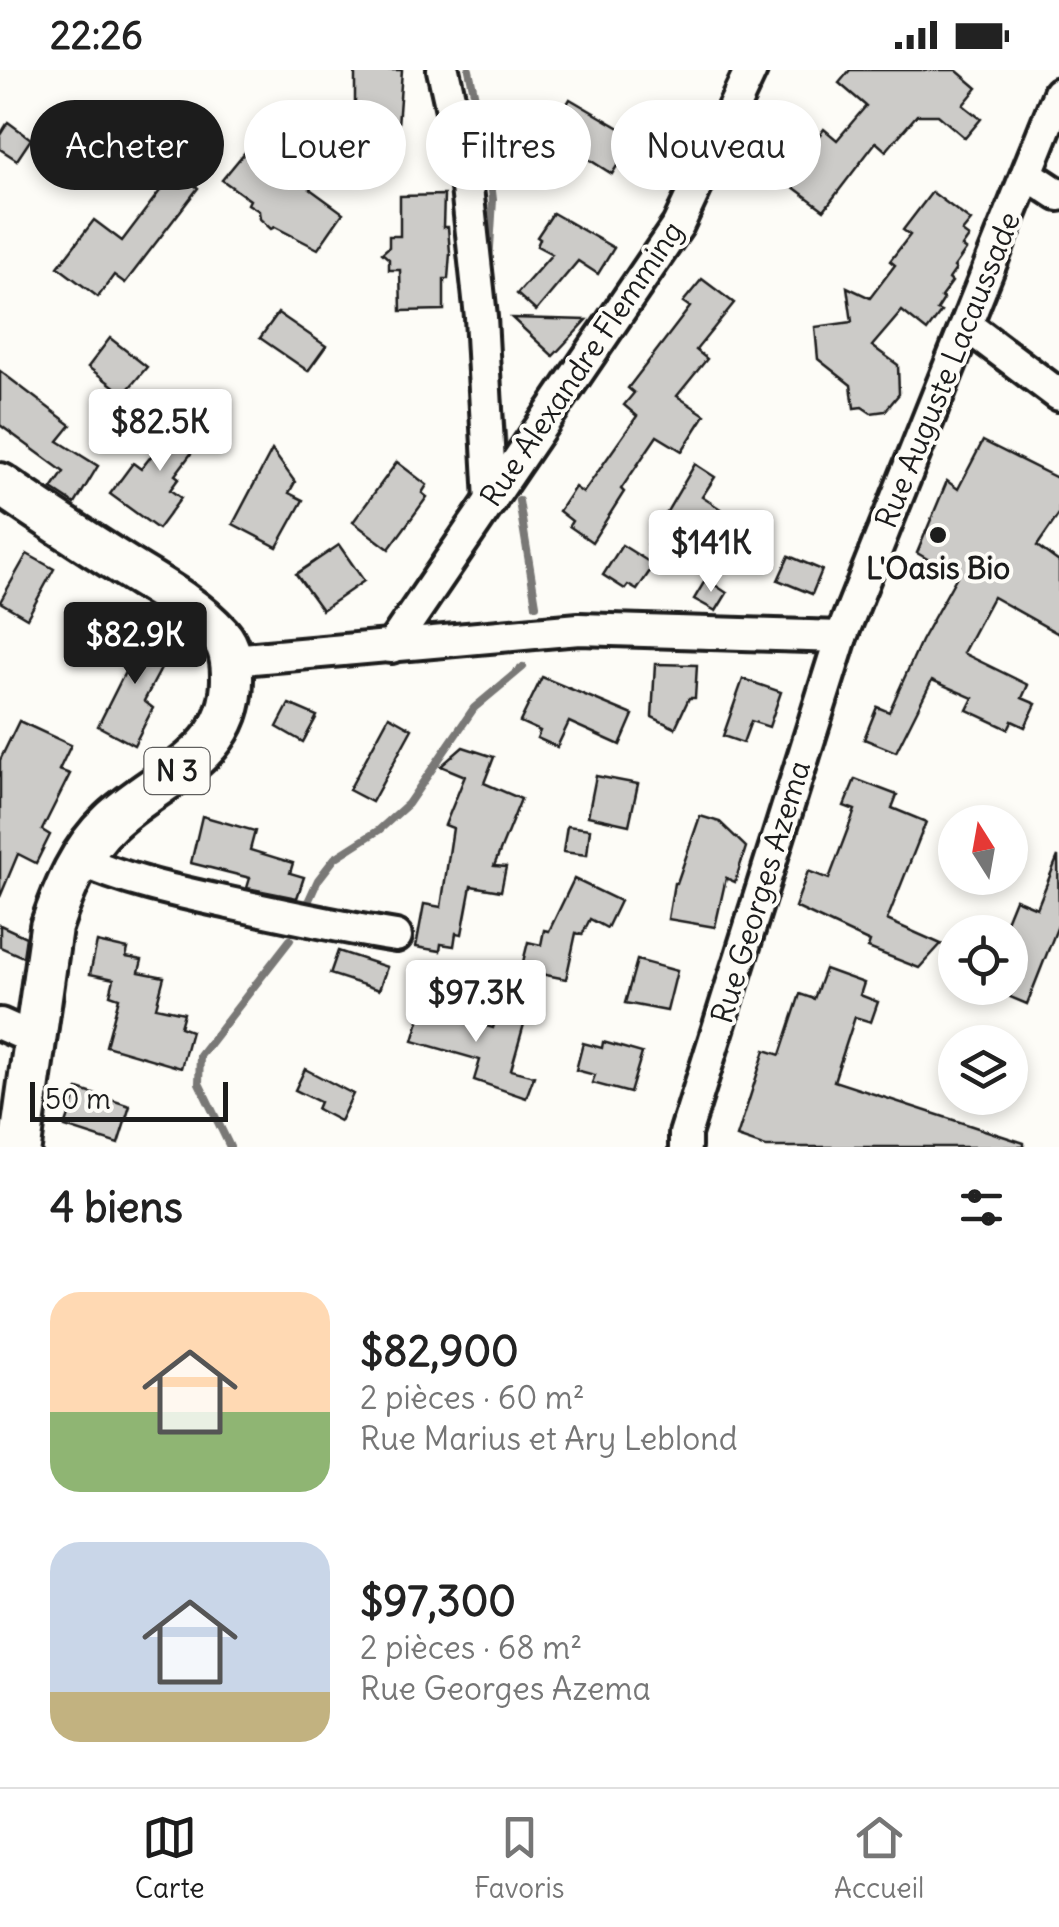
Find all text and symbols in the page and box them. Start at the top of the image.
text: 22:26 [50,12,143,59]
chip: Acheter [30,100,224,190]
chip: Louer [244,100,406,190]
chip: Filtres [426,100,591,190]
chip: Nouveau [611,100,821,190]
street label: Rue Auguste Lacaussade [866,206,1028,533]
street label: Rue Alexandre Flemming [471,213,691,513]
pin: $82.5K [79,389,241,474]
text: $82.5K [111,401,209,442]
pin: $141K [641,510,781,595]
text: $141K [671,522,751,563]
marker: L'Oasis Bio [927,524,949,546]
place label: L'Oasis Bio [866,549,1010,587]
pin: $82.9K [54,602,216,687]
text: $82.9K [86,614,184,655]
road number: N 3 [144,748,210,794]
street label: Rue Georges Azema [702,756,818,1028]
north arrow [938,805,1028,895]
map controls [938,805,1028,1115]
button: locate [938,915,1028,1005]
pin: $97.3K [395,960,557,1045]
text: $97.3K [428,972,524,1013]
button: layers [938,1025,1028,1115]
scale bar [30,1077,228,1122]
text: 50 m [45,1081,111,1117]
icon: filters [954,1180,1009,1235]
text: 4 biens [50,1181,183,1233]
text: $82,900 [360,1325,519,1377]
icon: home [130,1332,250,1452]
text: 2 pièces · 60 m² [360,1377,585,1418]
text: Rue Marius et Ary Leblond [360,1418,738,1459]
text: $97,300 [360,1575,516,1627]
icon: home [130,1582,250,1702]
text: 2 pièces · 68 m² [360,1627,582,1668]
text: Rue Georges Azema [360,1668,651,1709]
tab: Carte [135,1810,205,1906]
tab: Favoris [474,1810,565,1906]
tab: Accueil [834,1810,924,1906]

